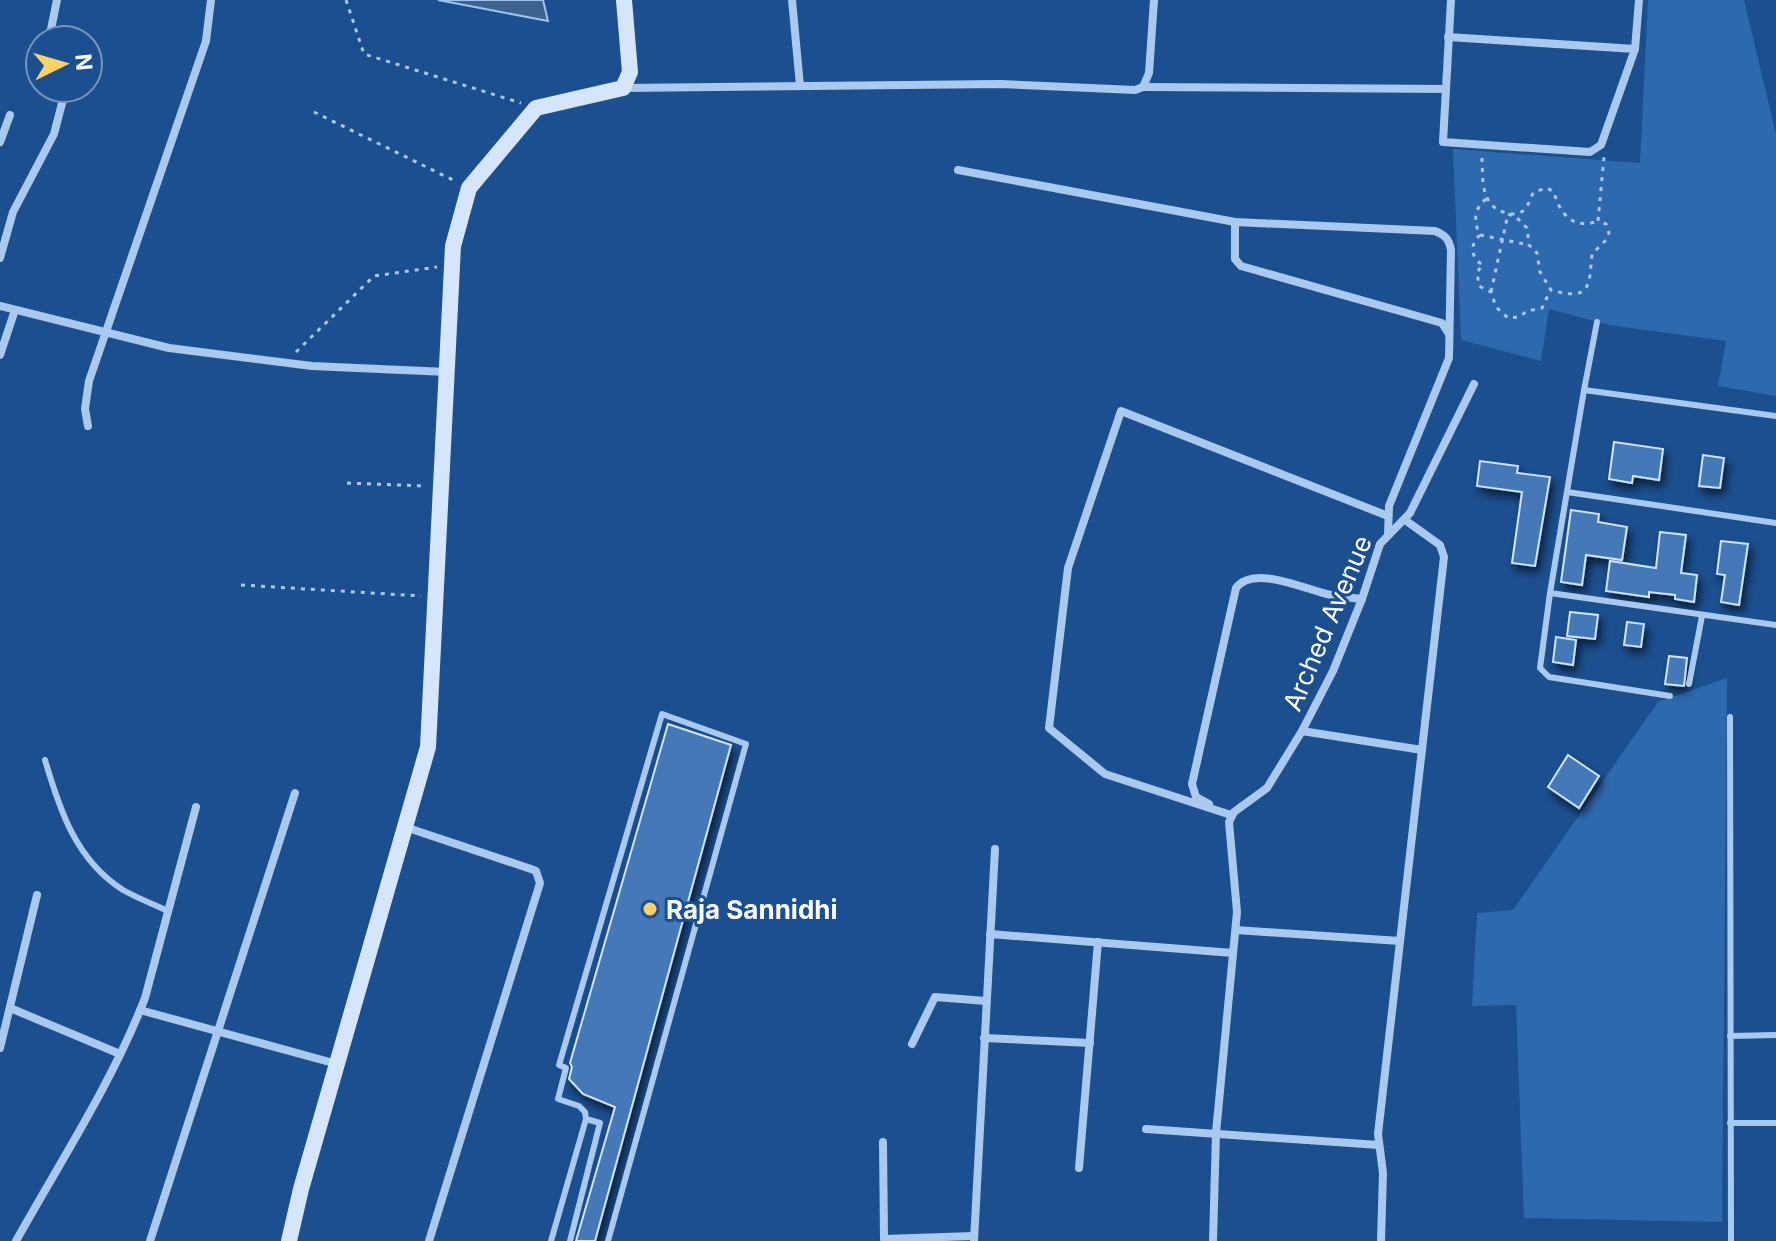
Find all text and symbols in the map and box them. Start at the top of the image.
north arrow [24,24,104,104]
text: N [70,53,98,72]
street label: Arched Avenue [1276,531,1378,715]
place label: Raja Sannidhi [666,894,838,925]
marker: Raja Sannidhi [641,900,659,918]

